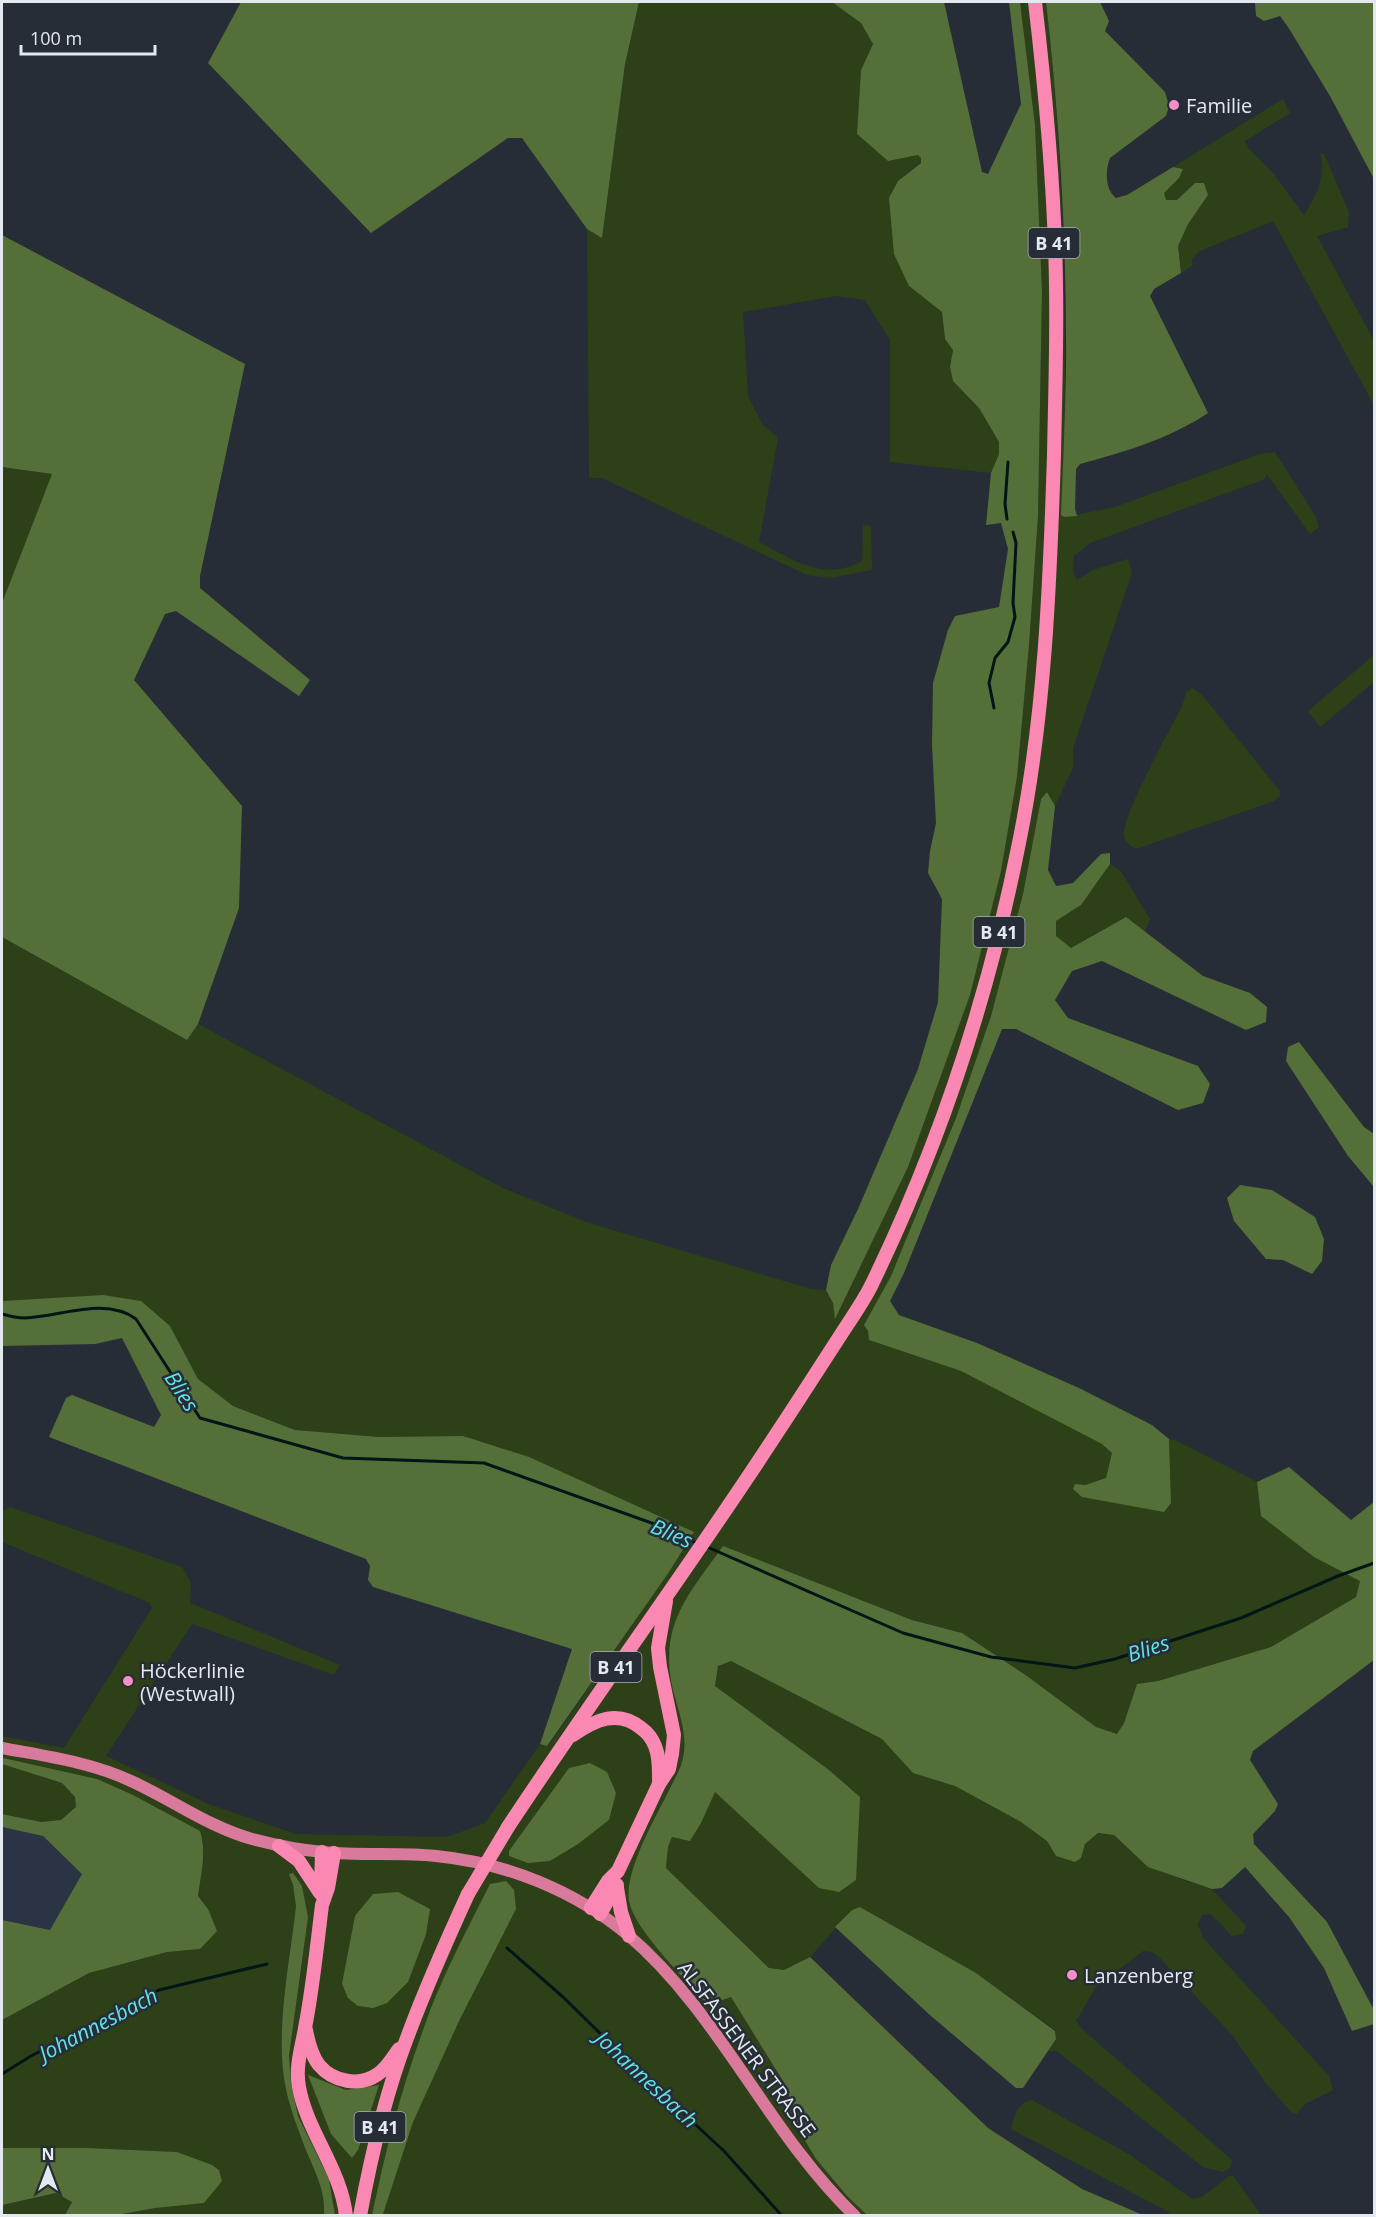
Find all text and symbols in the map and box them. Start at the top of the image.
scale bar [21,18,154,56]
text: 100 m [30,26,82,50]
place label: Familie [1186,92,1252,119]
marker: Familie [1167,98,1181,112]
road number: B 41 [1028,228,1080,258]
road number: B 41 [974,917,1024,947]
water label: Blies [159,1365,205,1417]
water label: Blies [647,1512,697,1554]
water label: Blies [1123,1628,1173,1668]
road number: B 41 [590,1652,642,1682]
place label: Höckerlinie (Westwall) [140,1657,245,1707]
marker: Höckerlinie (Westwall) [121,1674,135,1688]
street label: ALSFASSENER STRASSE [672,1955,822,2143]
place label: Lanzenberg [1084,1962,1193,1989]
marker: Lanzenberg [1065,1968,1079,1982]
water label: Johannesbach [30,1981,162,2069]
water label: Johannesbach [587,2021,704,2134]
road number: B 41 [354,2112,406,2142]
north arrow [18,2139,78,2199]
text: N [41,2143,55,2165]

